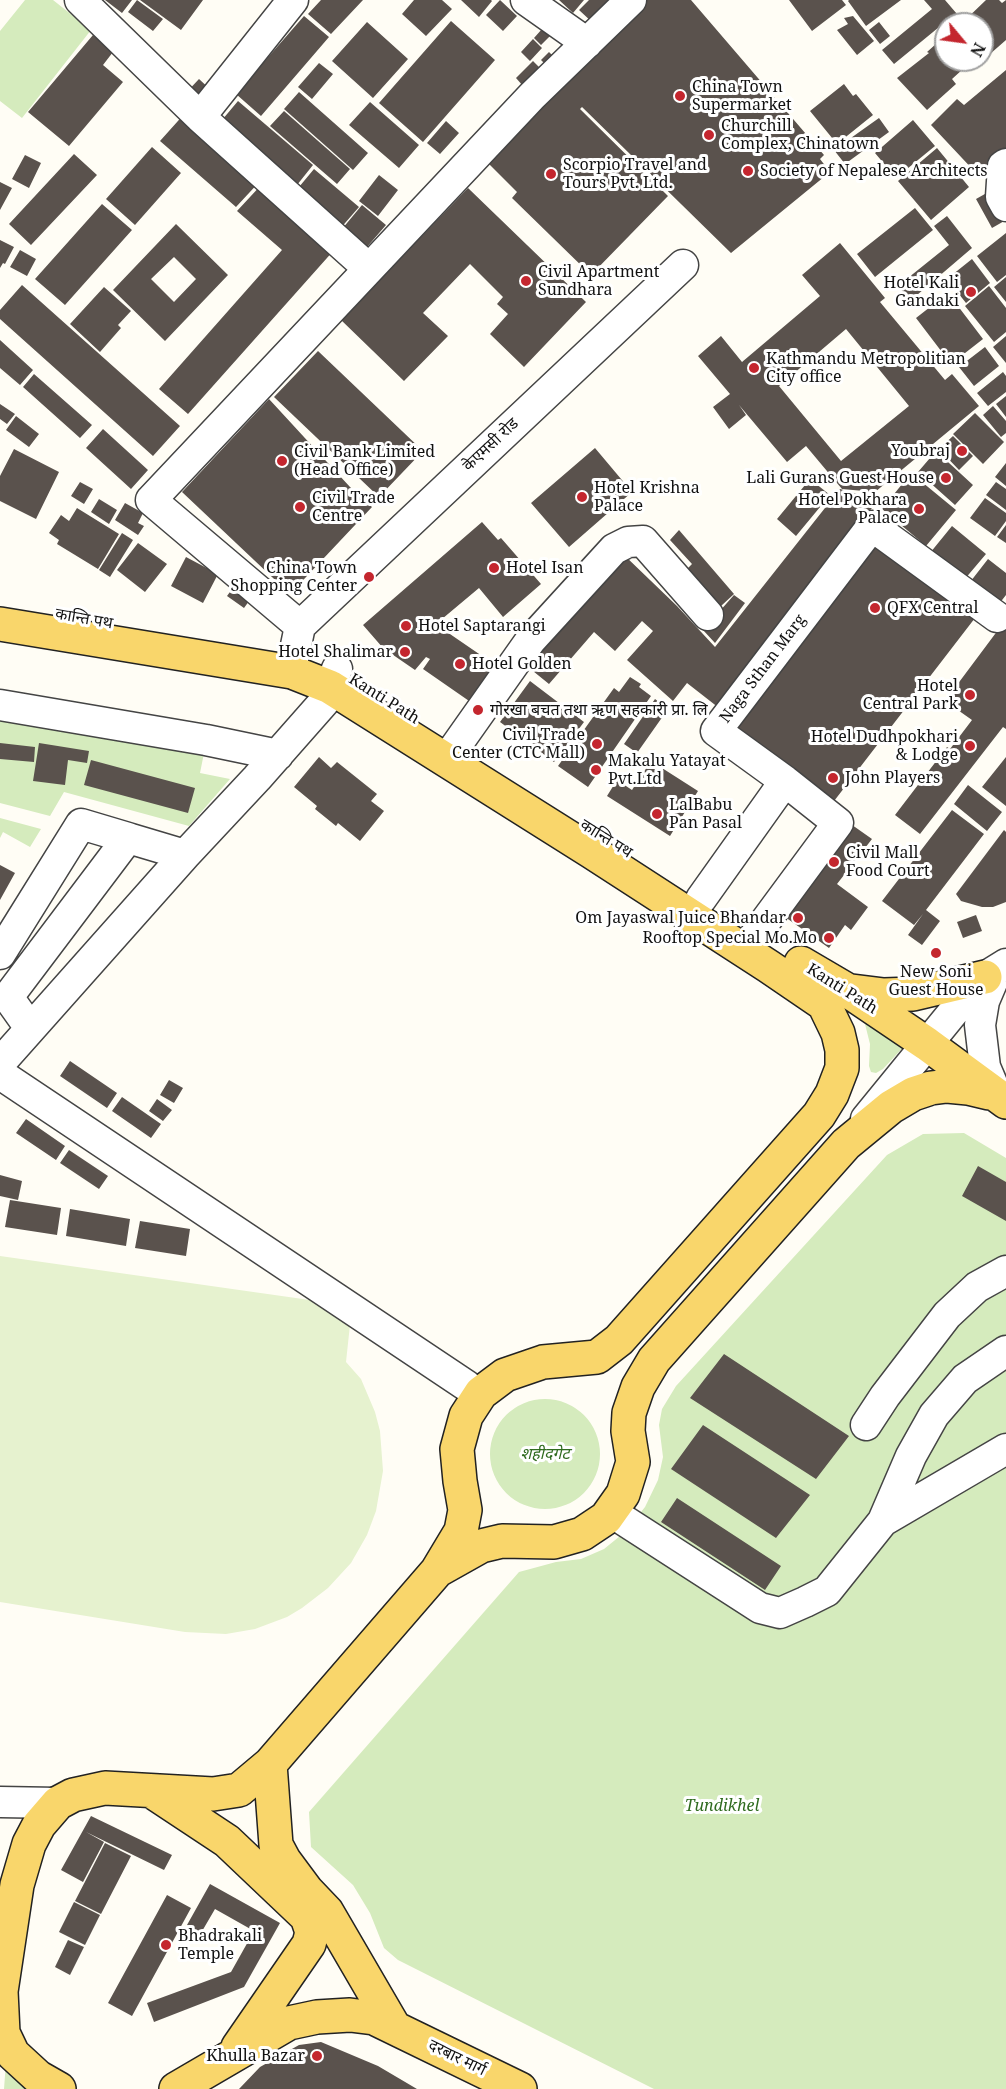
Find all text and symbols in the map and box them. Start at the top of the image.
north arrow [934,12,994,72]
text: N [965,39,991,61]
place label: China Town Supermarket [692,77,792,115]
marker: China Town Supermarket [673,89,687,103]
place label: Churchill Complex, Chinatown [721,116,879,154]
marker: Churchill Complex, Chinatown [702,128,716,142]
place label: Scorpio Travel and Tours Pvt. Ltd. [563,155,707,193]
place label: Society of Nepalese Architects [760,161,988,181]
marker: Society of Nepalese Architects [741,164,755,178]
marker: Scorpio Travel and Tours Pvt. Ltd. [544,167,558,181]
place label: Civil Apartment Sundhara [538,262,659,300]
place label: Hotel Kali Gandaki [883,273,959,311]
marker: Civil Apartment Sundhara [519,274,533,288]
marker: Hotel Kali Gandaki [964,285,978,299]
place label: Kathmandu Metropolitian City office [766,349,966,387]
marker: Kathmandu Metropolitian City office [747,361,761,375]
street label: केएमसी रोड [459,414,523,476]
place label: Youbraj [891,441,950,461]
place label: Civil Bank Limited (Head Office) [294,442,435,480]
marker: Youbraj [955,444,969,458]
marker: Civil Bank Limited (Head Office) [275,454,289,468]
place label: Lali Gurans Guest House [746,468,934,488]
marker: Lali Gurans Guest House [939,471,953,485]
place label: Hotel Krishna Palace [594,478,700,516]
place label: Civil Trade Centre [312,488,395,526]
marker: Hotel Krishna Palace [575,490,589,504]
place label: Hotel Pokhara Palace [798,490,907,528]
marker: Civil Trade Centre [293,500,307,514]
marker: Hotel Pokhara Palace [912,502,926,516]
place label: China Town Shopping Center [231,558,357,596]
place label: Hotel Isan [506,558,584,578]
marker: Hotel Isan [487,561,501,575]
marker: China Town Shopping Center [362,570,376,584]
place label: QFX Central [887,598,979,618]
marker: QFX Central [868,601,882,615]
street label: कान्ति पथ [54,605,114,633]
street label: Naga Sthan Marg [716,611,810,727]
place label: Hotel Saptarangi [418,616,546,636]
marker: Hotel Saptarangi [399,619,413,633]
place label: Hotel Shalimar [278,642,393,662]
marker: Hotel Shalimar [398,645,412,659]
place label: Hotel Golden [472,654,572,674]
marker: Hotel Golden [453,657,467,671]
street label: Kanti Path [345,670,423,728]
place label: Hotel Central Park [863,676,958,714]
marker: Hotel Central Park [963,688,977,702]
place label: गोरखा बचत तथा ऋण सहकारी प्रा. लि [490,700,708,720]
marker: गोरखा बचत तथा ऋण सहकारी प्रा. लि [471,703,485,717]
place label: Civil Trade Center (CTC Mall) [452,725,585,763]
place label: Hotel Dudhpokhari & Lodge [811,727,958,765]
marker: Civil Trade Center (CTC Mall) [590,737,604,751]
marker: Hotel Dudhpokhari & Lodge [963,739,977,753]
place label: Makalu Yatayat Pvt.Ltd [608,751,726,789]
marker: Makalu Yatayat Pvt.Ltd [589,763,603,777]
place label: John Players [845,768,940,788]
marker: John Players [826,771,840,785]
place label: LalBabu Pan Pasal [669,795,742,833]
marker: LalBabu Pan Pasal [650,807,664,821]
street label: कान्ति पथ [576,815,636,863]
place label: Civil Mall Food Court [846,843,930,881]
marker: Civil Mall Food Court [827,855,841,869]
place label: Om Jayaswal Juice Bhandar [575,908,786,928]
marker: Om Jayaswal Juice Bhandar [791,911,805,925]
place label: Rooftop Special Mo.Mo [643,928,817,948]
marker: Rooftop Special Mo.Mo [822,931,836,945]
marker: New Soni Guest House [929,946,943,960]
street label: Kanti Path [803,960,881,1018]
place label: New Soni Guest House [888,962,984,1000]
park label: शहीदगेट [520,1444,570,1464]
park label: Tundikhel [685,1796,759,1816]
place label: Bhadrakali Temple [178,1926,262,1964]
marker: Bhadrakali Temple [159,1938,173,1952]
street label: दरबार मार्ग [425,2036,489,2080]
place label: Khulla Bazar [206,2046,305,2066]
marker: Khulla Bazar [310,2049,324,2063]

